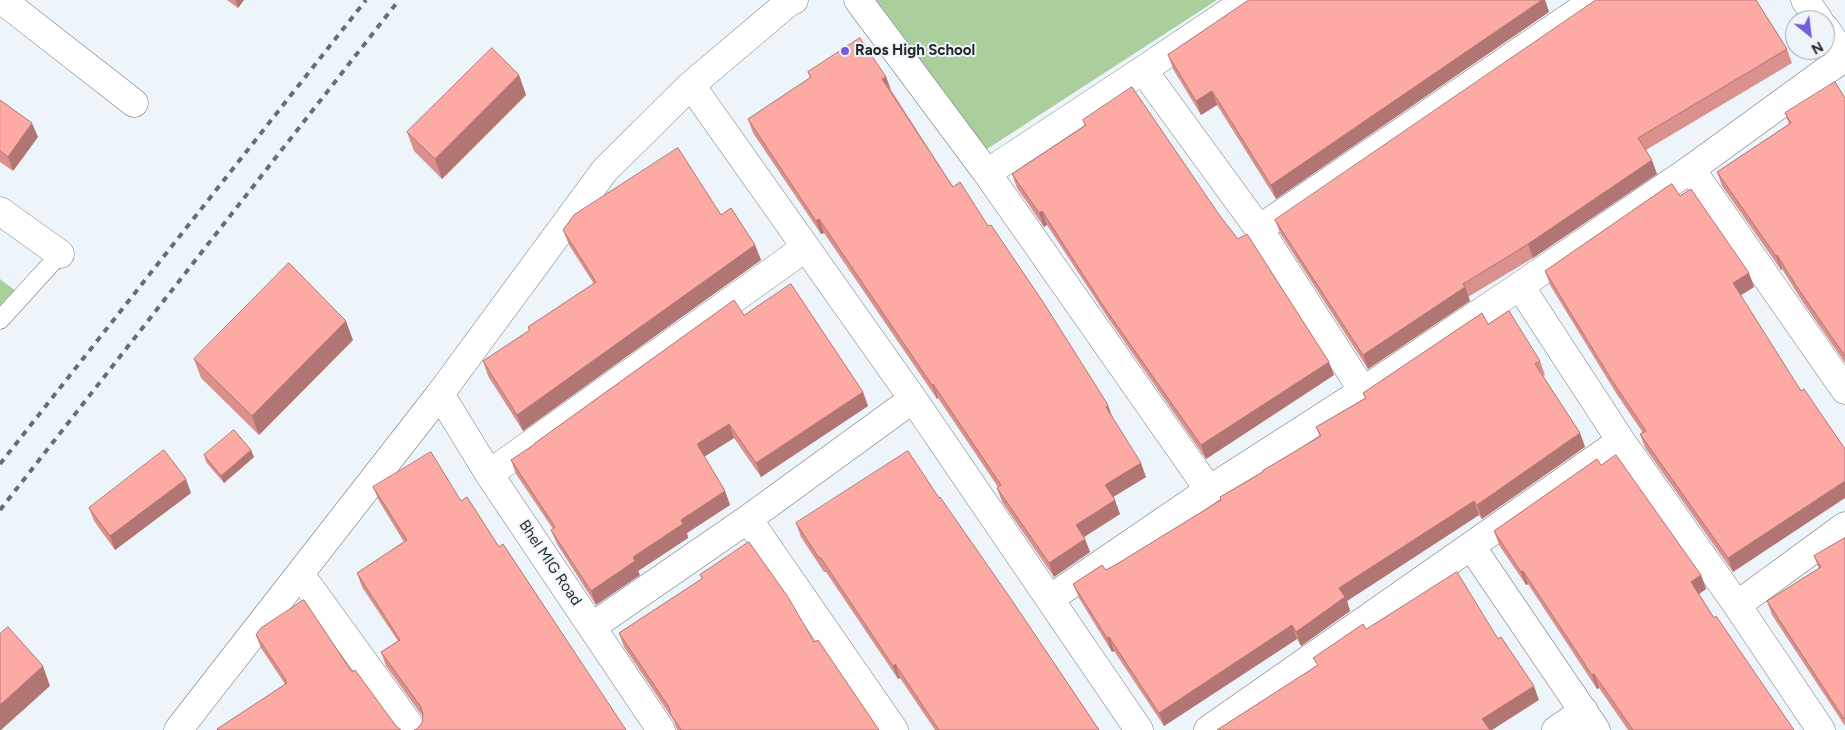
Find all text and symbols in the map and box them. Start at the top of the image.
north arrow [1785,10,1835,60]
text: N [1808,38,1826,58]
place label: Raos High School [855,42,975,60]
marker: Raos High School [839,45,851,57]
street label: Bhel MIG Road [515,517,585,609]

